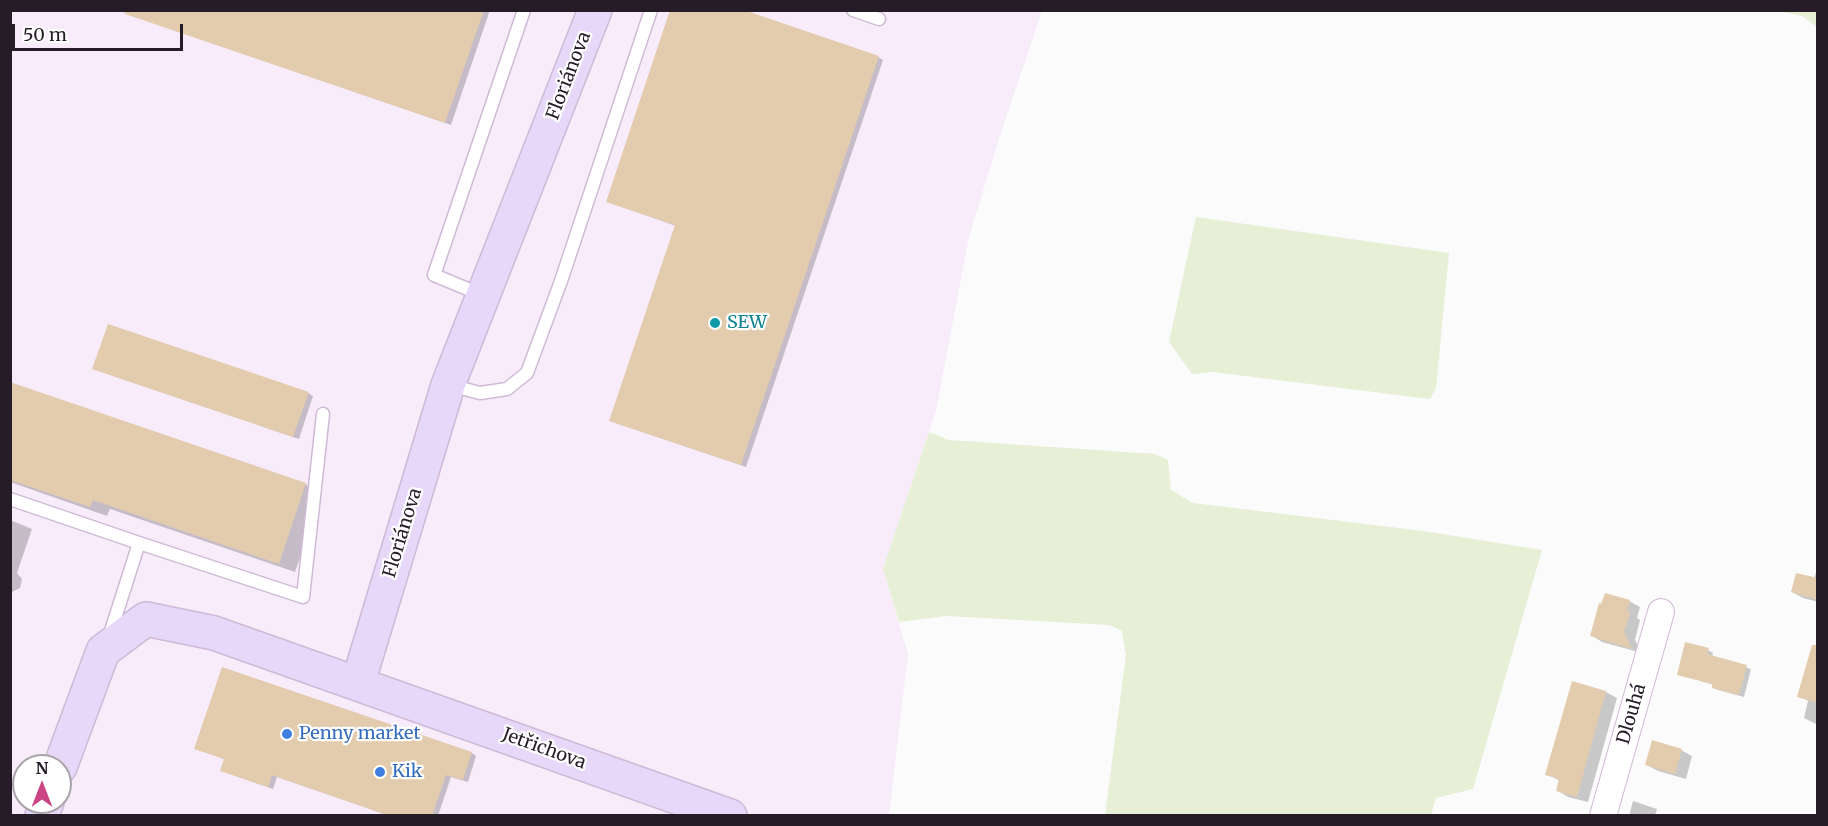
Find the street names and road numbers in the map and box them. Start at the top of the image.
street label: Floriánova [542,29,596,123]
street label: Floriánova [379,486,427,580]
street label: Dlouhá [1613,681,1651,747]
street label: Jetřichova [499,724,589,774]

